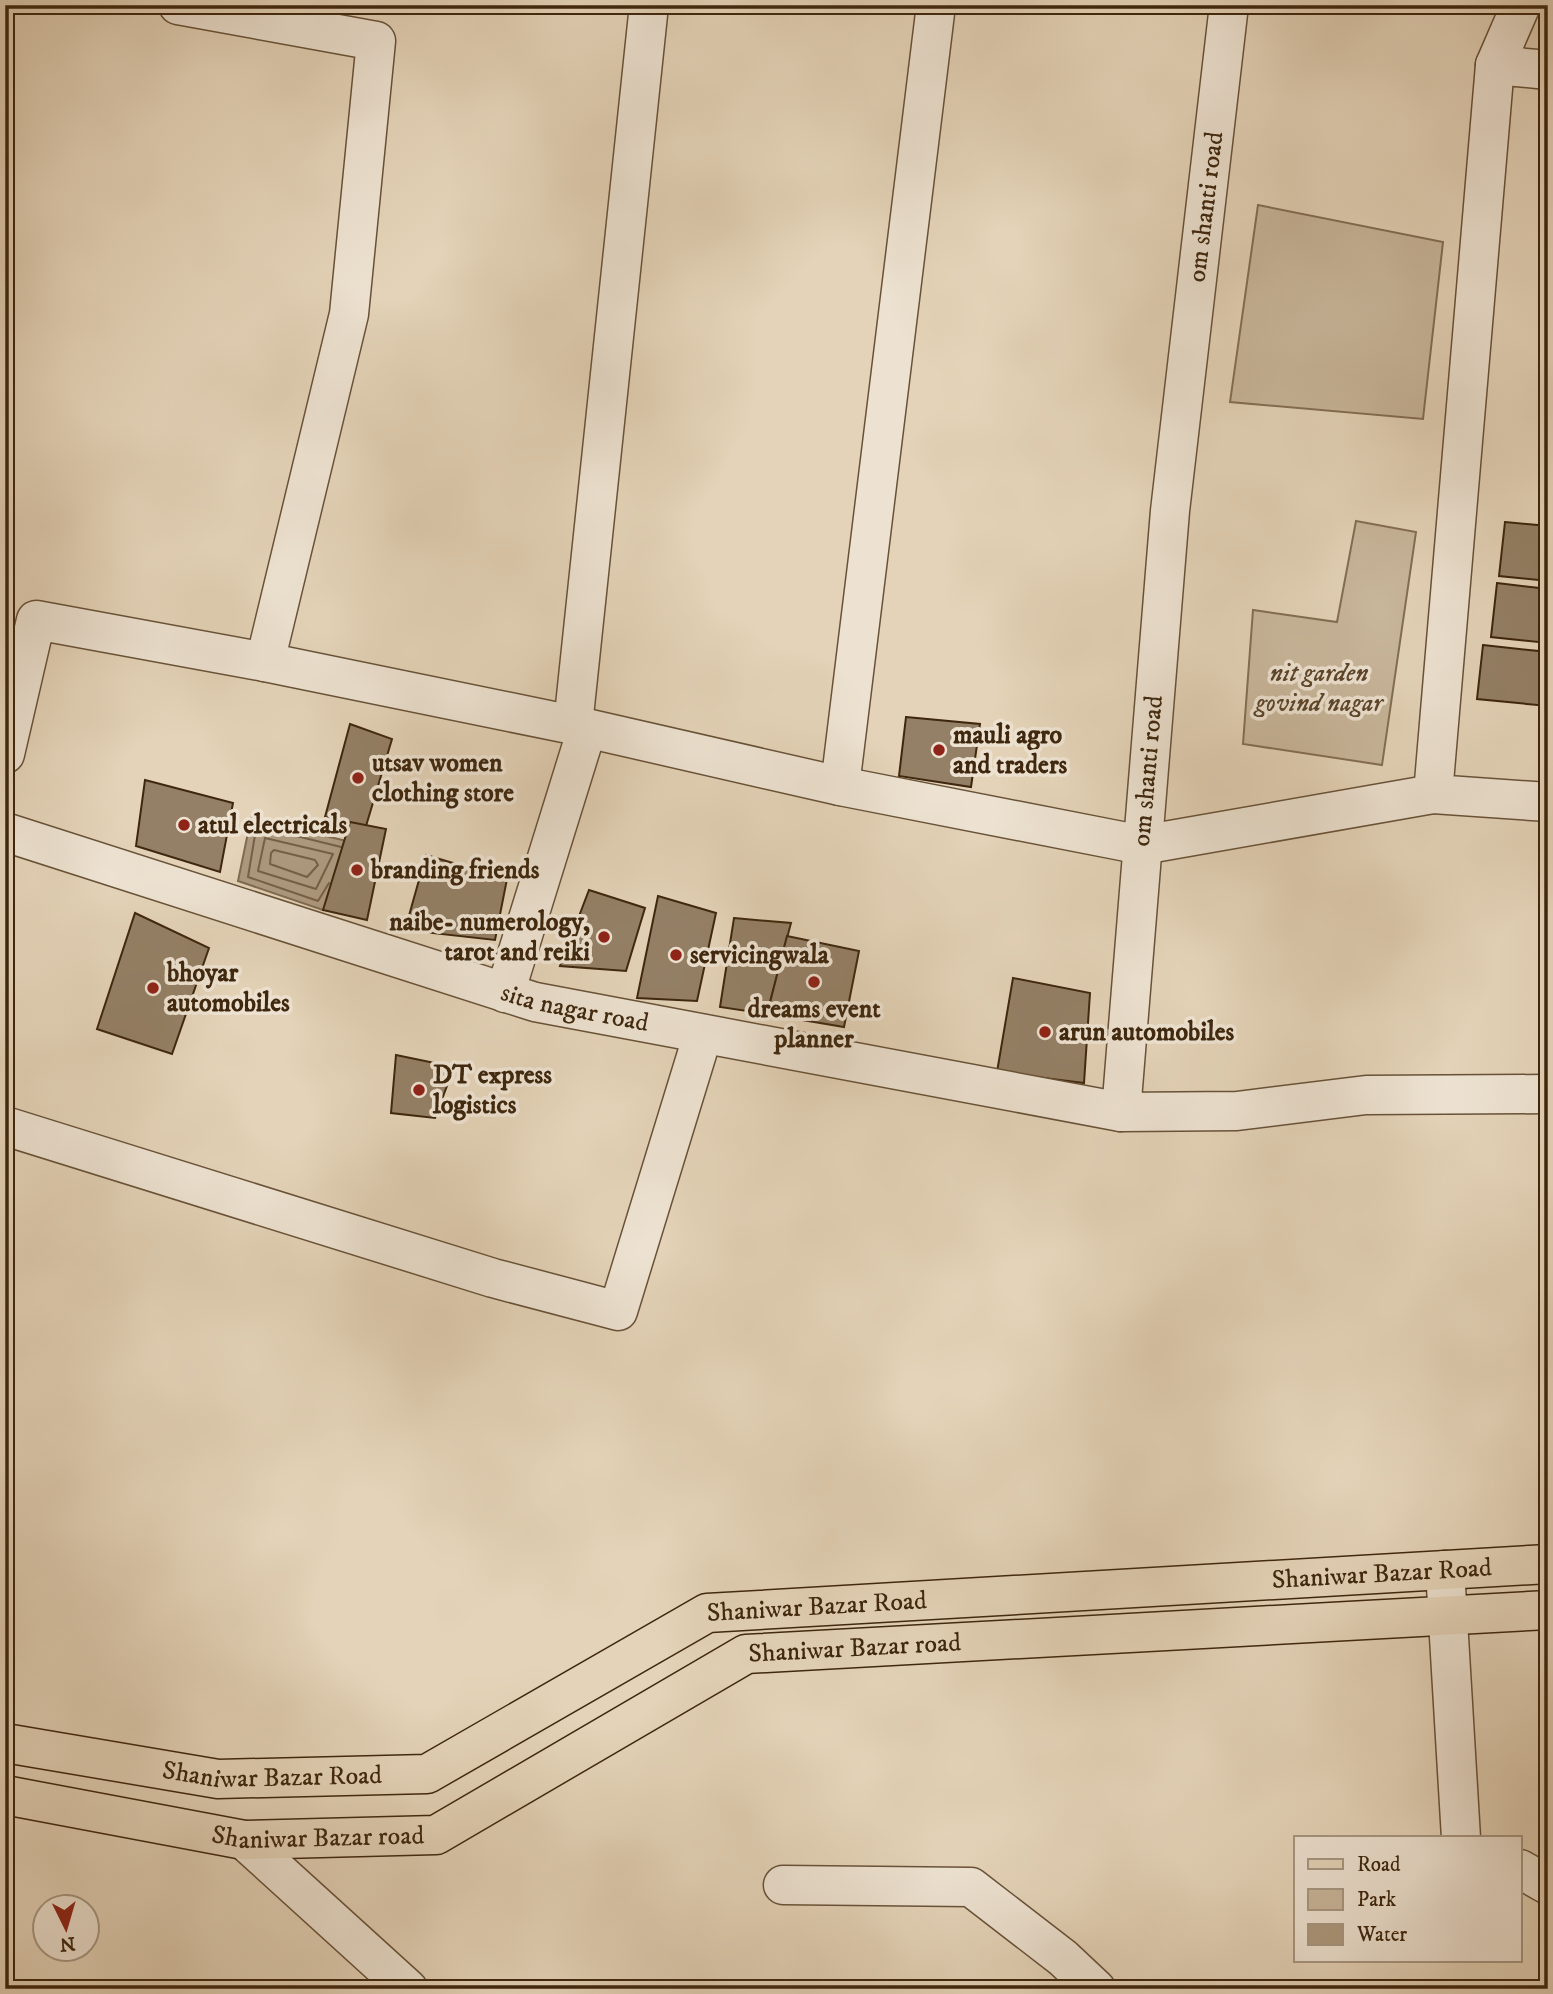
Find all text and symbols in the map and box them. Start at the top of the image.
street label: om shanti road [1180,130,1232,284]
park label: nit garden govind nagar [1252,657,1384,720]
street label: om shanti road [1125,694,1171,848]
place label: mauli agro and traders [953,719,1068,782]
marker: mauli agro and traders [931,742,947,758]
place label: utsav women clothing store [372,747,514,810]
marker: utsav women clothing store [350,770,366,786]
place label: atul electricals [198,809,348,842]
marker: atul electricals [176,817,192,833]
place label: branding friends [370,854,540,887]
marker: branding friends [349,862,365,878]
place label: naibe- numerology, tarot and reiki [389,906,590,969]
marker: naibe- numerology, tarot and reiki [596,929,612,945]
place label: servicingwala [690,939,830,972]
marker: servicingwala [668,947,684,963]
place label: bhoyar automobiles [166,957,290,1020]
marker: dreams event planner [806,974,822,990]
street label: sita nagar road [497,976,652,1040]
marker: bhoyar automobiles [145,980,161,996]
place label: dreams event planner [748,993,881,1056]
place label: arun automobiles [1059,1016,1234,1049]
marker: arun automobiles [1037,1024,1053,1040]
place label: DT express logistics [432,1059,552,1122]
marker: DT express logistics [411,1082,427,1098]
street label: Shaniwar Bazar Road [1271,1551,1493,1597]
street label: Shaniwar Bazar Road [706,1584,928,1629]
street label: Shaniwar Bazar road [747,1626,962,1670]
street label: Shaniwar Bazar Road [160,1753,383,1796]
street label: Shaniwar Bazar road [209,1818,425,1857]
legend [1294,1836,1522,1962]
text: Road [1357,1852,1401,1878]
text: Park [1357,1887,1397,1913]
north arrow [32,1892,102,1962]
text: Water [1356,1922,1407,1948]
text: N [58,1931,76,1956]

